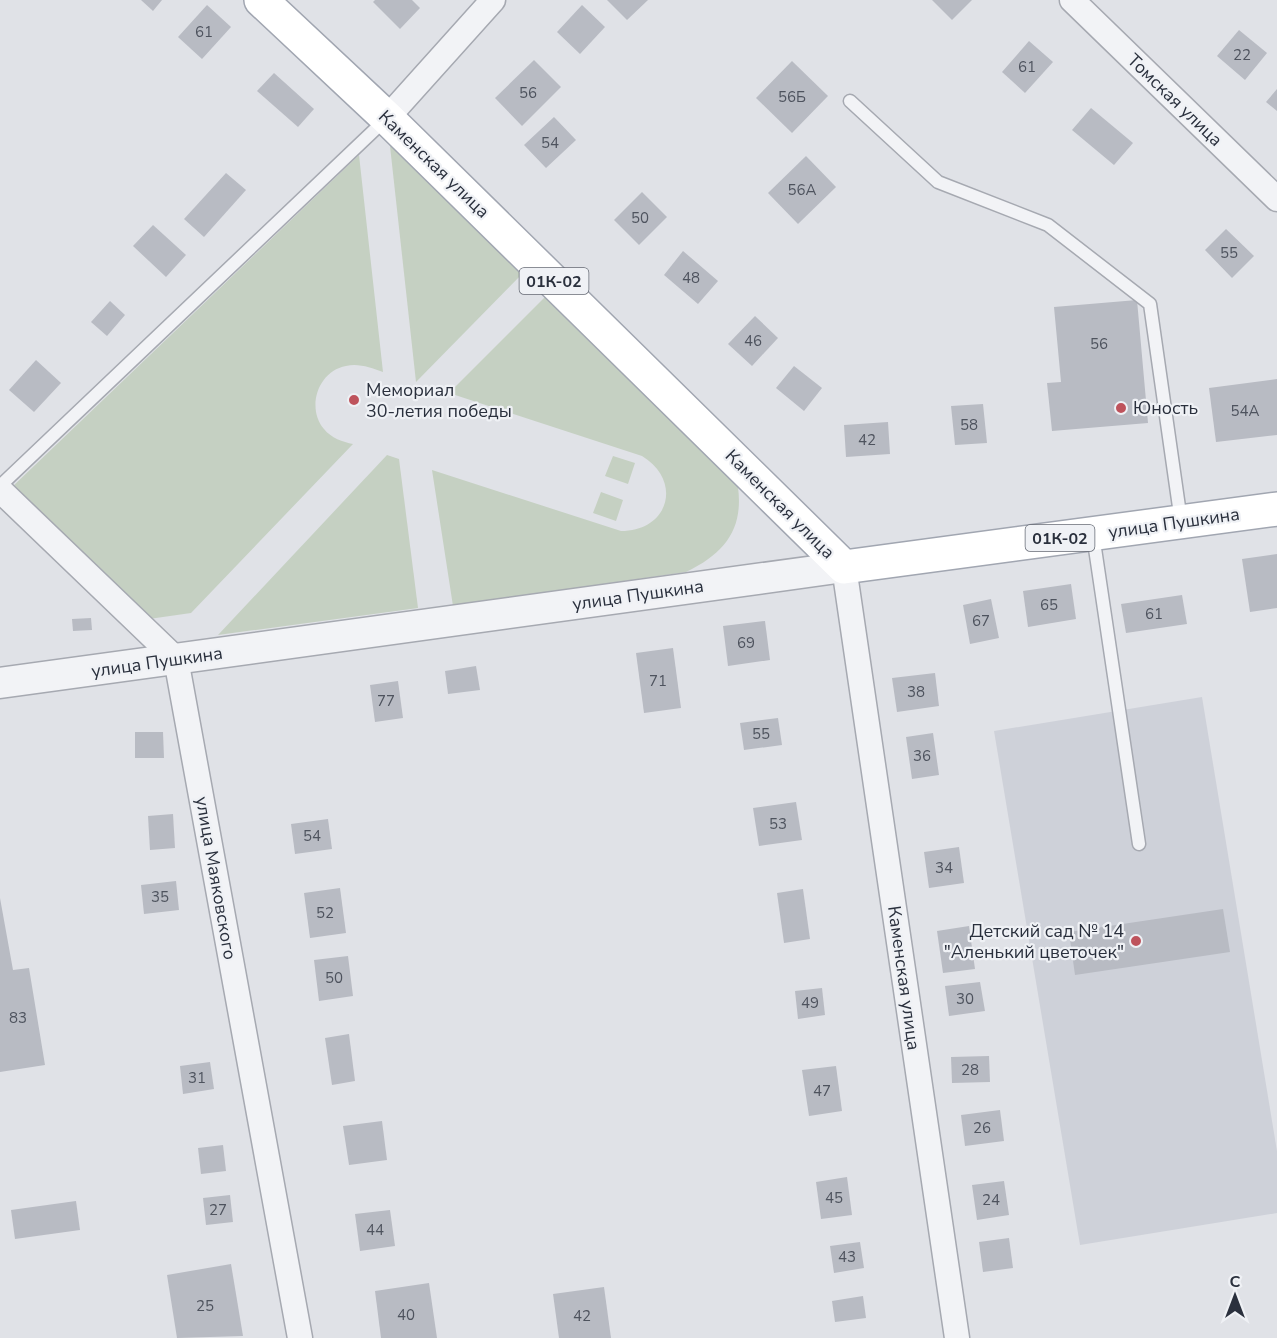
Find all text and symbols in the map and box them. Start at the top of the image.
house number: 61 [195,22,213,42]
house number: 22 [1233,45,1251,65]
street label: Томская улица [1122,48,1228,152]
house number: 61 [1018,57,1036,77]
house number: 56 [519,83,537,103]
house number: 56Б [778,87,806,107]
street label: Каменская улица [373,105,495,223]
house number: 54 [541,133,559,153]
house number: 56А [788,180,817,200]
house number: 50 [631,208,649,228]
house number: 55 [1220,243,1238,263]
road number: 01К-02 [520,268,588,294]
house number: 48 [682,268,700,288]
house number: 46 [744,331,762,351]
house number: 56 [1090,334,1108,354]
place label: Мемориал 30-летия победы [366,378,512,423]
marker: Мемориал 30-летия победы [347,393,361,407]
place label: Юность [1133,396,1198,420]
marker: Юность [1114,401,1128,415]
house number: 54А [1231,401,1260,421]
house number: 58 [960,415,978,435]
house number: 42 [858,430,876,450]
street label: Каменская улица [720,444,840,564]
street label: улица Пушкина [1107,502,1241,544]
road number: 01К-02 [1026,525,1094,551]
street label: улица Пушкина [571,574,705,616]
house number: 65 [1040,595,1058,615]
house number: 61 [1145,604,1163,624]
house number: 67 [972,611,990,631]
house number: 69 [737,633,755,653]
street label: улица Пушкина [90,641,224,683]
house number: 71 [649,671,667,691]
house number: 38 [907,682,925,702]
house number: 77 [377,691,395,711]
house number: 55 [752,724,770,744]
house number: 36 [913,746,931,766]
street label: улица Маяковского [190,795,242,961]
house number: 53 [769,814,787,834]
house number: 54 [303,826,321,846]
house number: 34 [935,858,953,878]
house number: 35 [151,887,169,907]
house number: 52 [316,903,334,923]
street label: Каменская улица [882,904,926,1052]
place label: Детский сад № 14 "Аленький цветочек" [944,919,1124,964]
marker: Детский сад № 14 "Аленький цветочек" [1129,934,1143,948]
house number: 50 [325,968,343,988]
house number: 30 [956,989,974,1009]
house number: 49 [801,993,819,1013]
house number: 83 [9,1008,27,1028]
house number: 28 [961,1060,979,1080]
house number: 31 [188,1068,206,1088]
house number: 47 [813,1081,831,1101]
house number: 26 [973,1118,991,1138]
house number: 45 [825,1188,843,1208]
house number: 24 [982,1190,1000,1210]
house number: 27 [209,1200,227,1220]
house number: 44 [366,1220,384,1240]
house number: 43 [838,1247,856,1267]
north arrow [1205,1266,1265,1326]
text: С [1230,1271,1241,1293]
house number: 25 [196,1296,214,1316]
house number: 40 [397,1305,415,1325]
house number: 42 [573,1306,591,1326]

